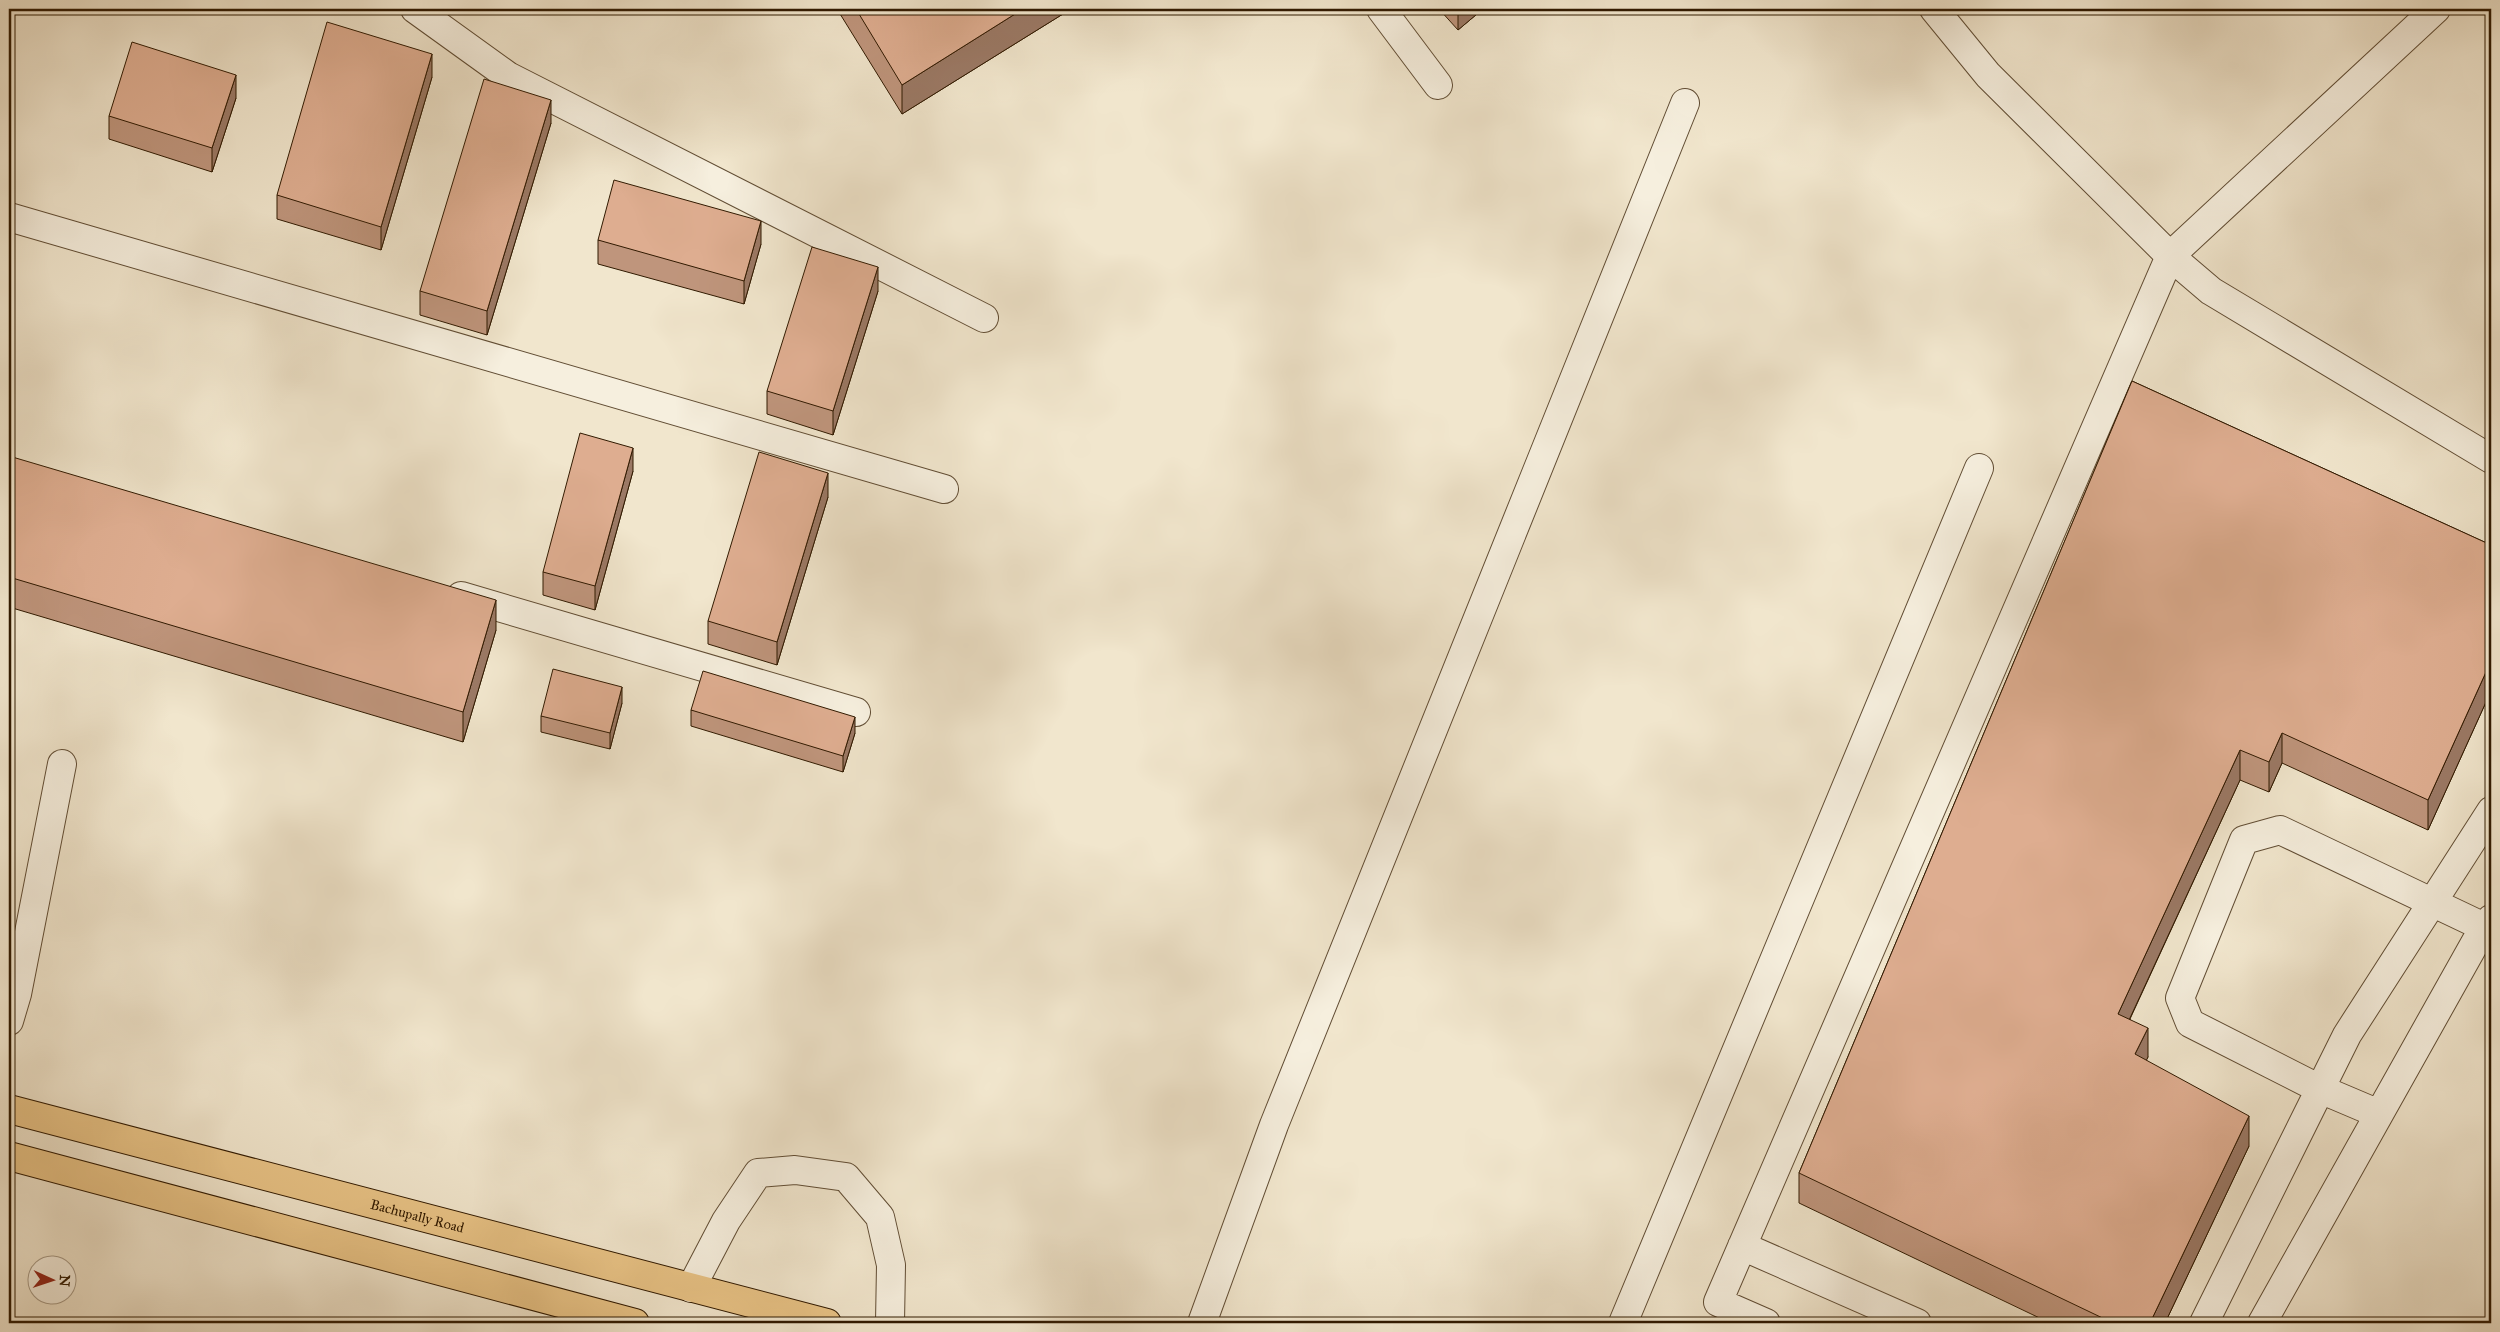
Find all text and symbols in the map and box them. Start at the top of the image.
street label: Bachupally Road [369,1196,466,1237]
north arrow [28,1254,78,1304]
text: N [56,1274,73,1287]

